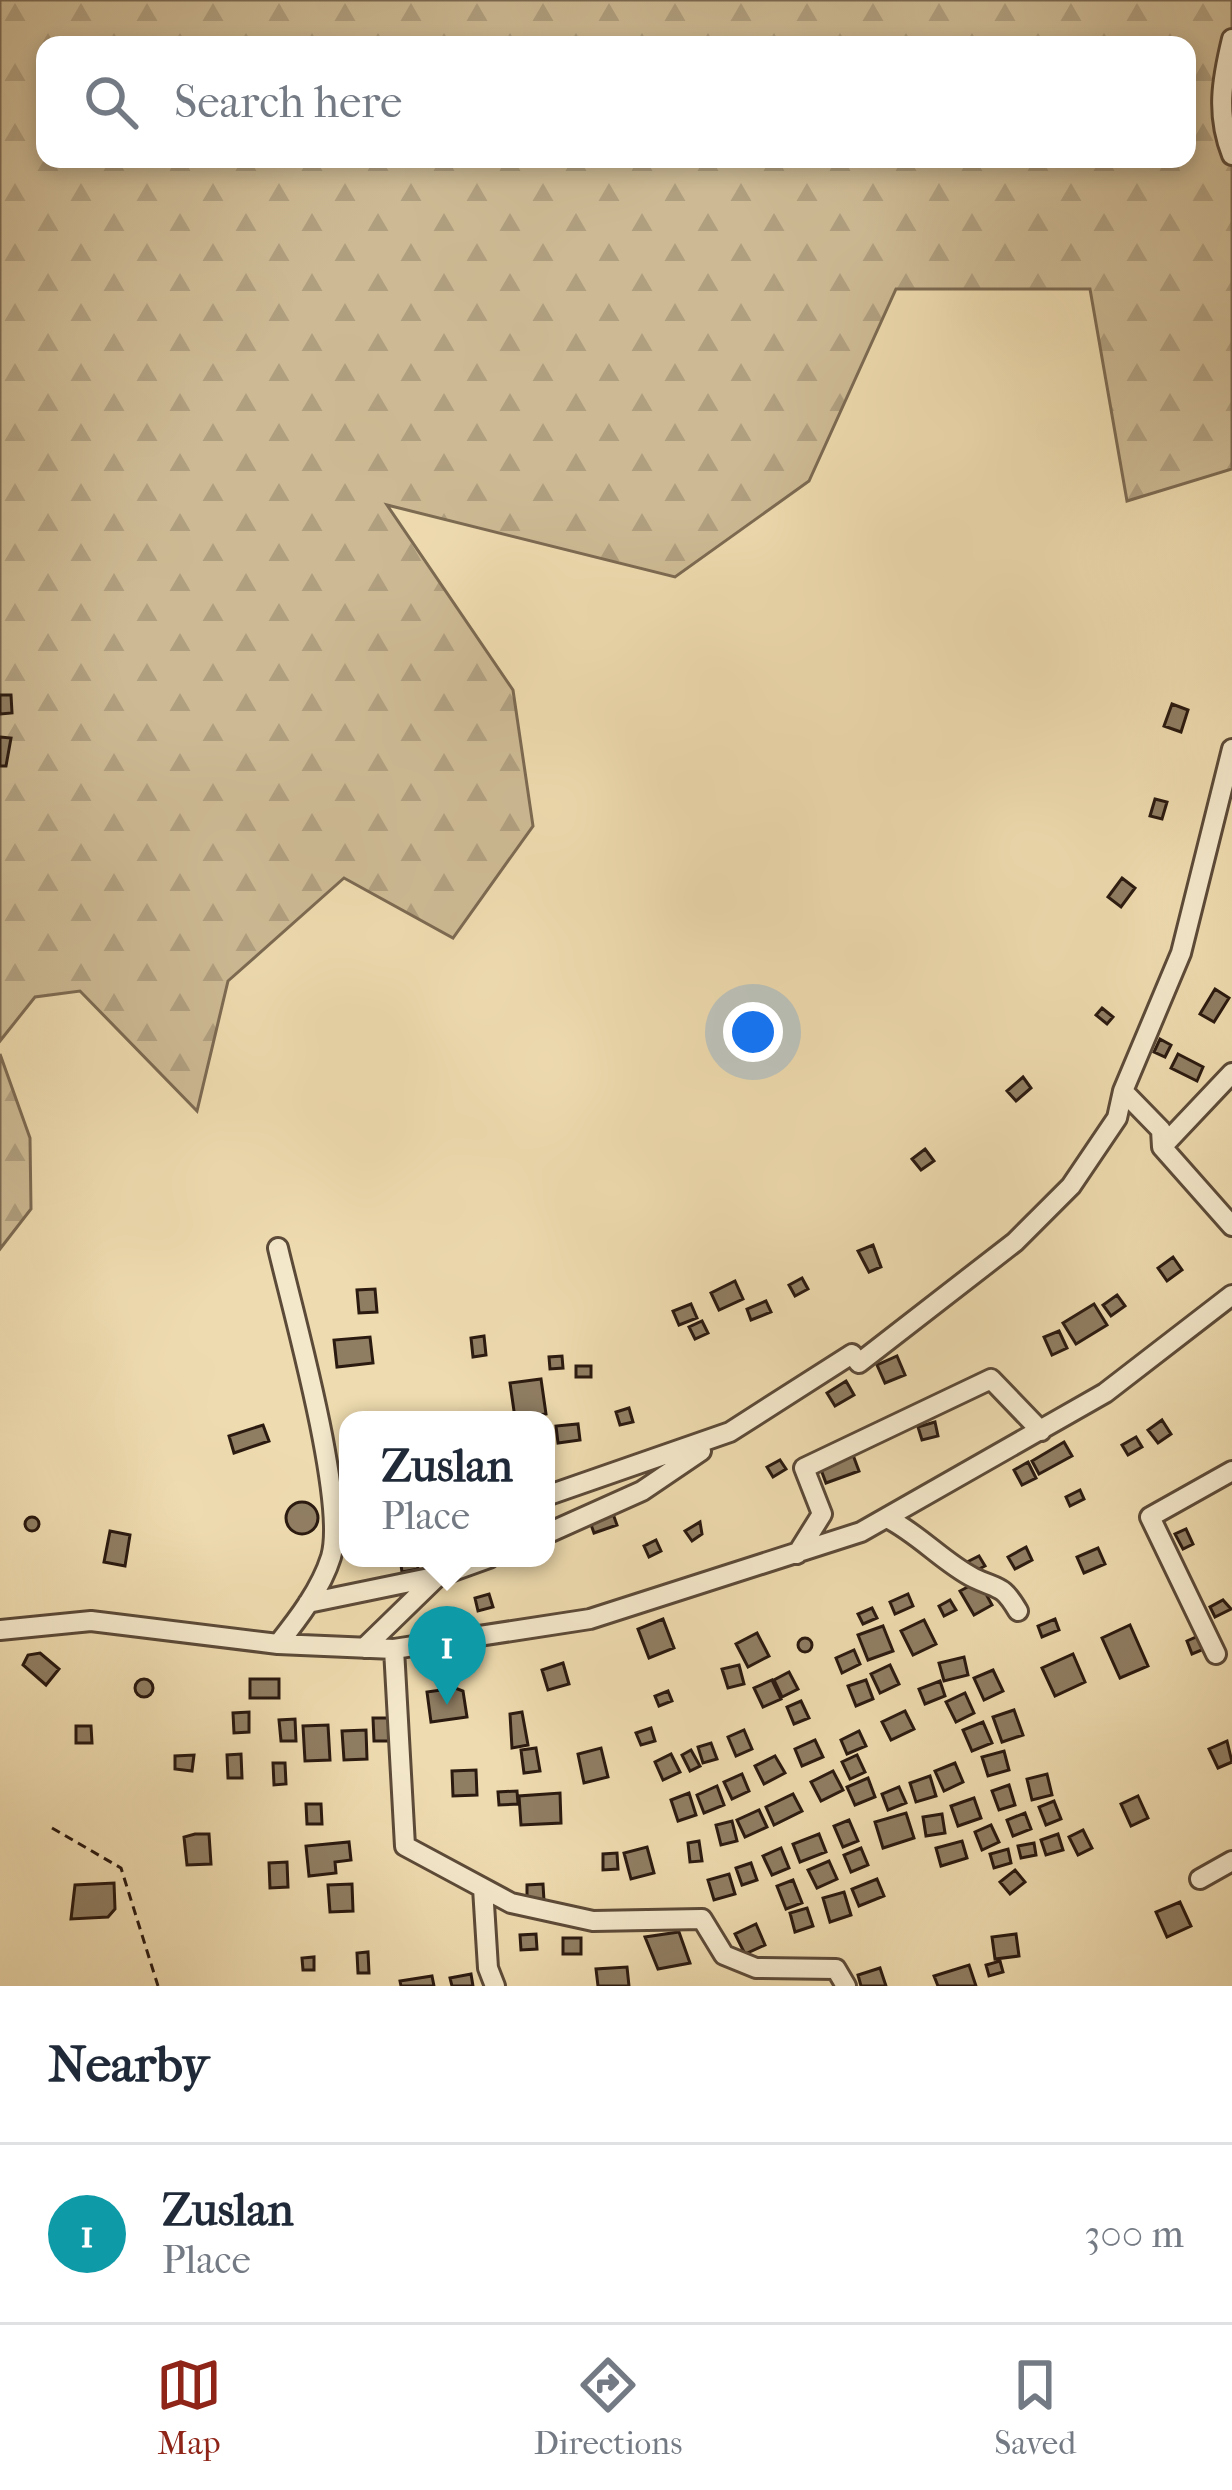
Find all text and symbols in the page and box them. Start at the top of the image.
search box [36,36,1196,168]
icon: search [78,69,144,135]
text: Search here [174,76,402,129]
your location [723,1002,783,1062]
popup [339,1411,555,1567]
text: Zuslan [381,1440,513,1493]
text: Place [381,1493,470,1539]
pin: 1 [408,1606,486,1705]
text: Nearby [48,2034,209,2094]
text: Zuslan [162,2184,294,2237]
text: 1 [80,2211,94,2257]
text: 300 m [1084,2211,1184,2257]
text: Place [162,2237,251,2283]
tab: Map [156,2352,222,2463]
tab: Directions [534,2352,682,2463]
tab: Saved [994,2352,1076,2463]

